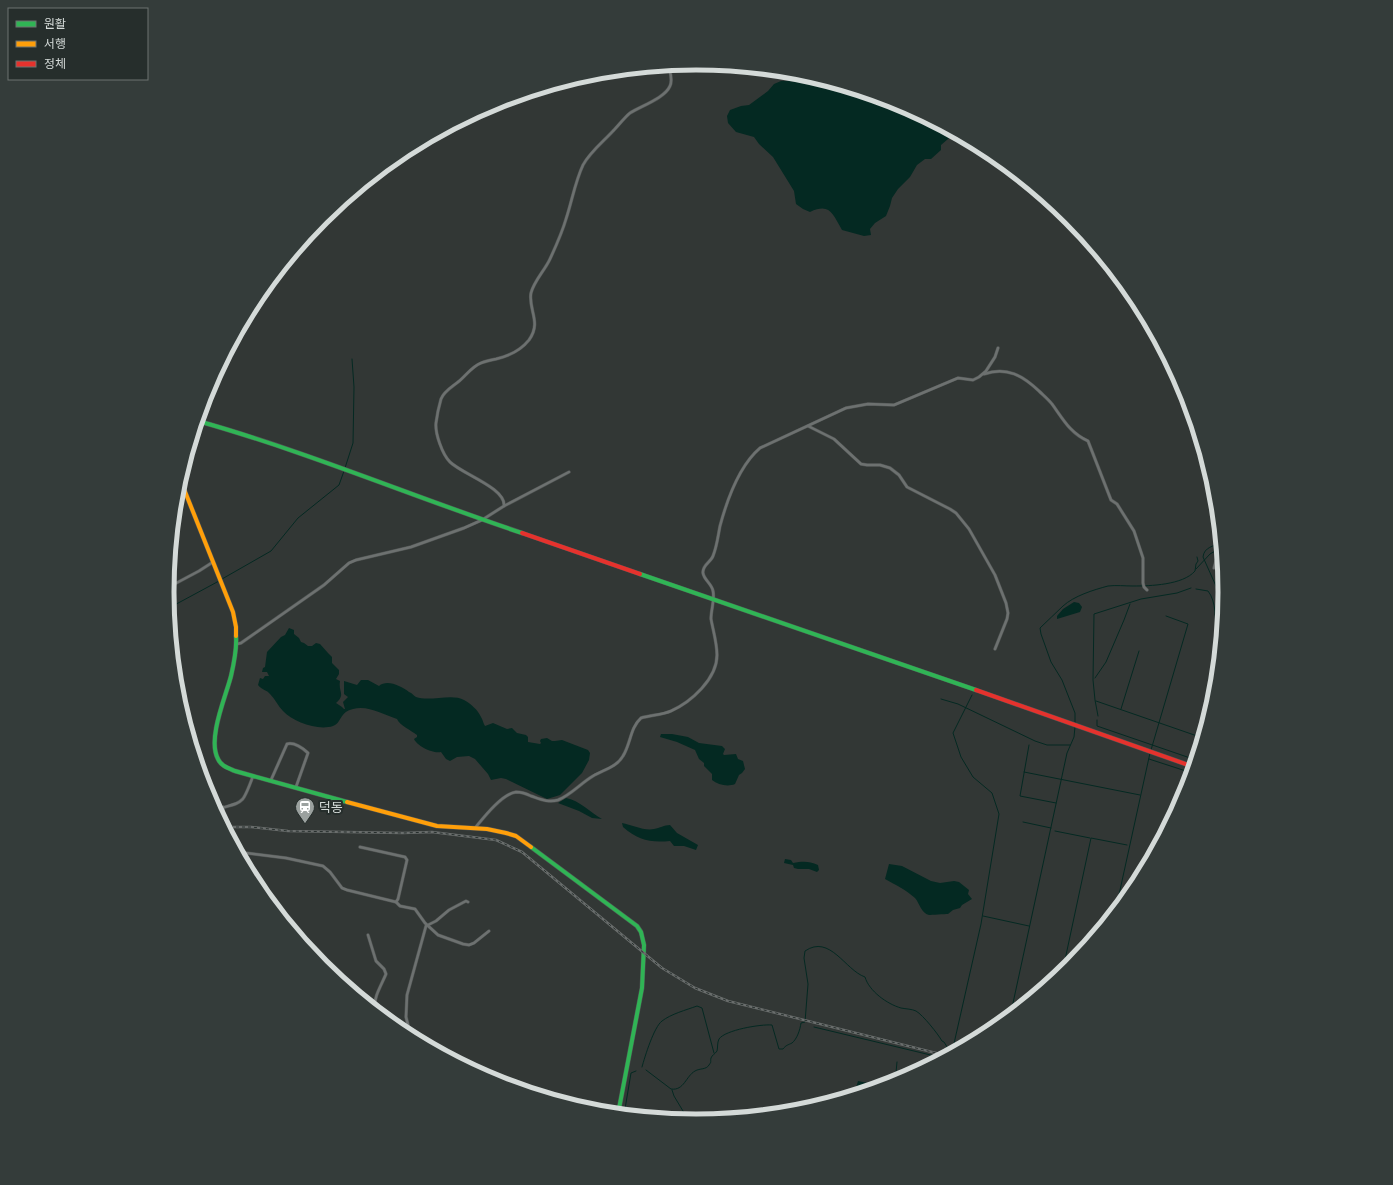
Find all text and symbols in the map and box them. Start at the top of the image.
legend [8,8,148,80]
text: 원활 [44,16,66,31]
text: 서행 [44,36,66,51]
text: 정체 [44,56,66,71]
station icon: 덕동 [294,796,316,824]
place label: 덕동 [319,799,343,815]

